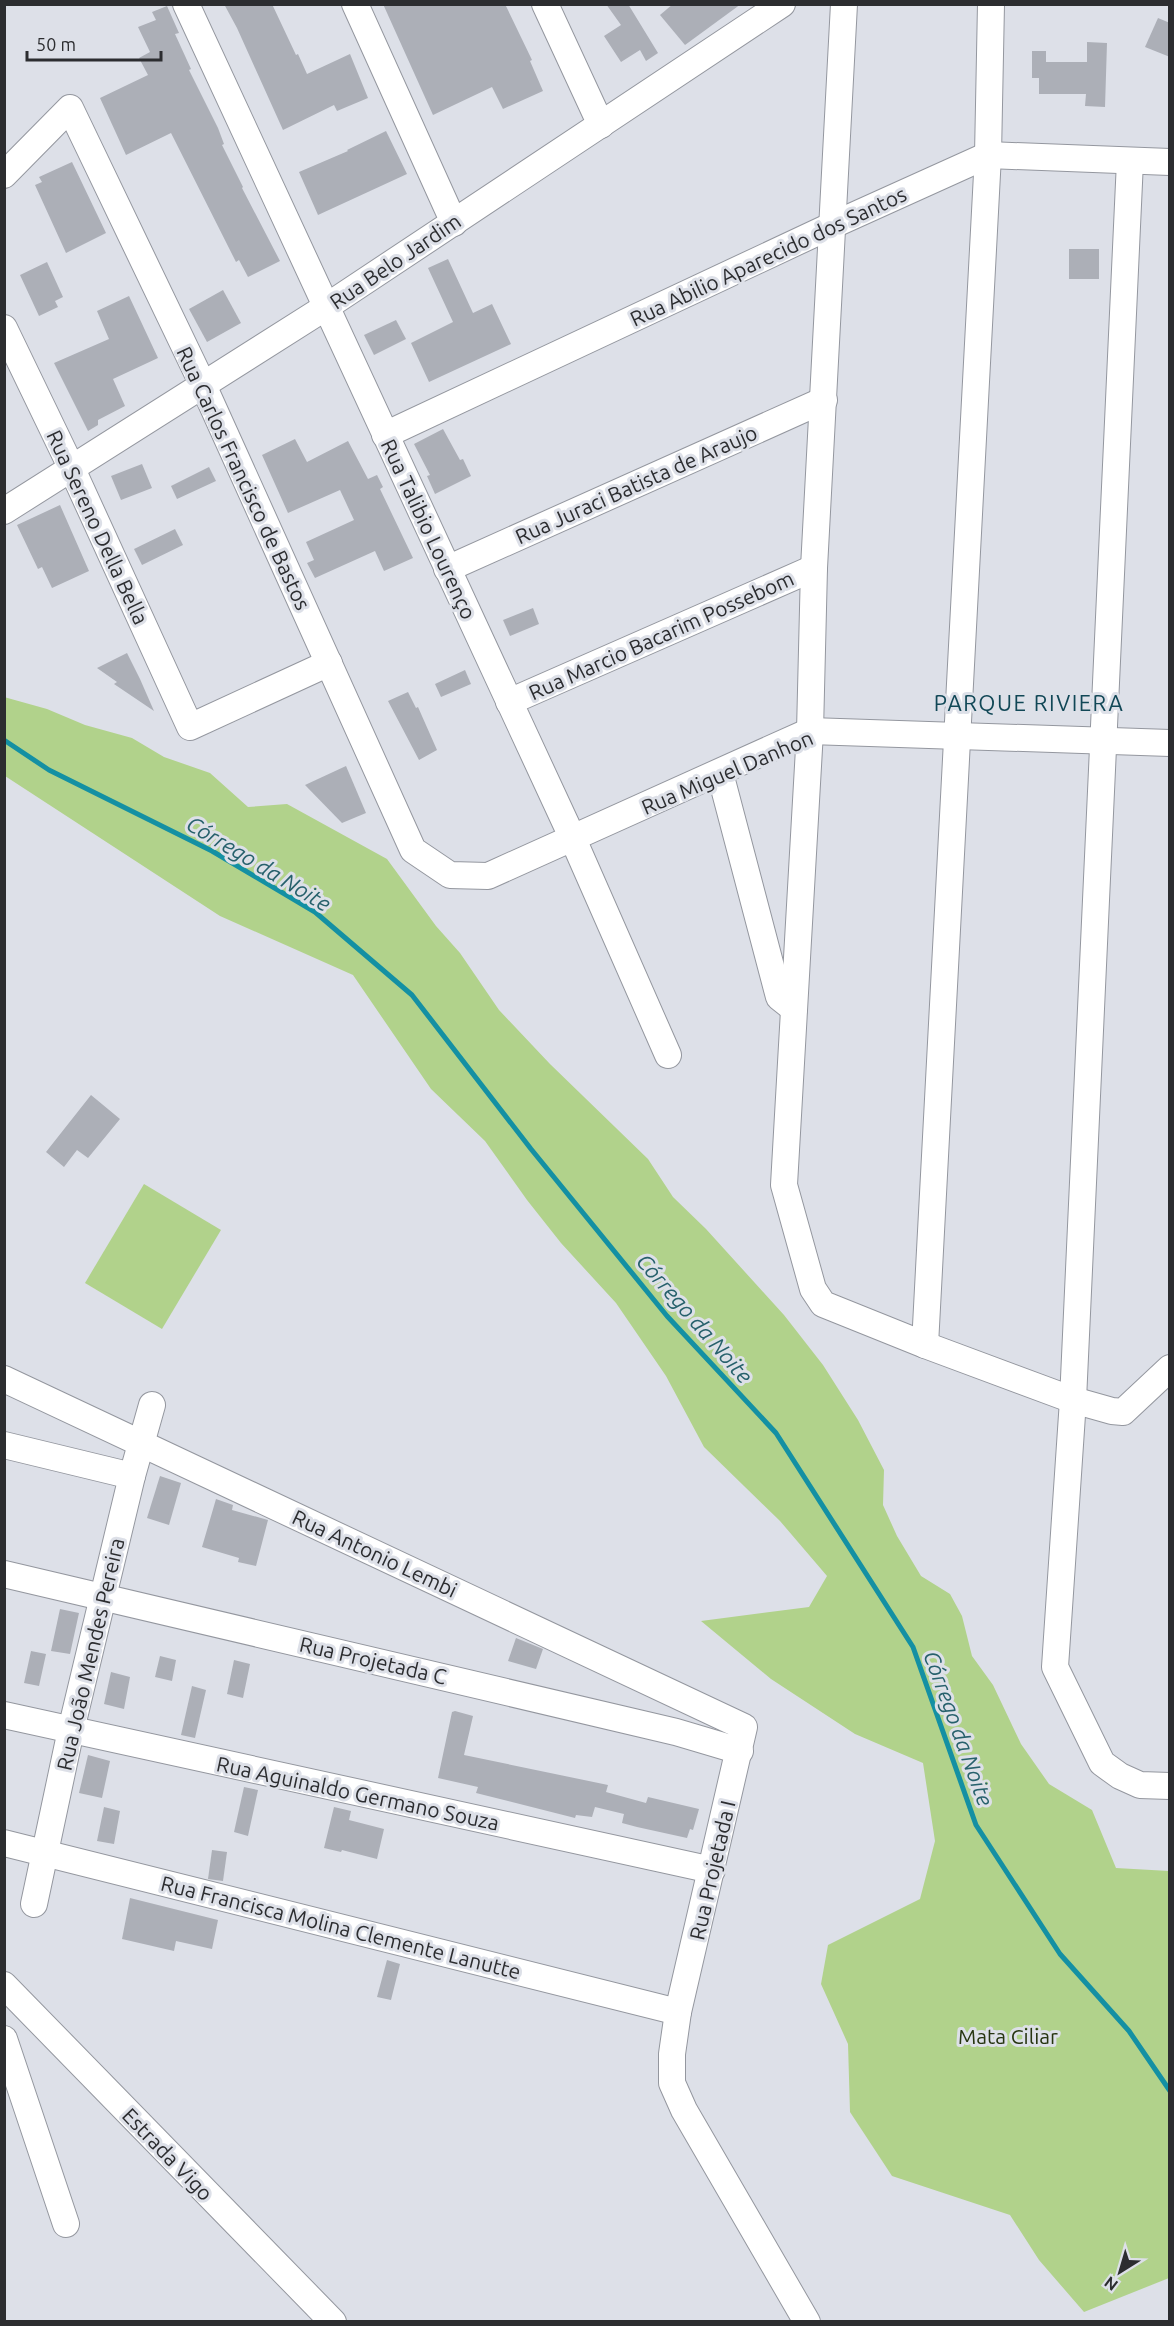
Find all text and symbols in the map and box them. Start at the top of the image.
scale bar [27,24,160,62]
text: 50 m [36,34,76,54]
street label: Rua Abilio Aparecido dos Santos [626,181,910,331]
street label: Rua Belo Jardim [325,208,465,314]
street label: Rua Carlos Francisco de Bastos [172,343,316,613]
street label: Rua Juraci Batista de Araujo [511,420,761,548]
street label: Rua Sereno Della Bella [42,426,154,628]
street label: Rua Talibio Lourenço [377,435,481,623]
street label: Rua Marcio Bacarim Possebom [525,566,797,704]
district label: PARQUE RIVIERA [934,690,1124,715]
street label: Rua Miguel Danhon [638,725,816,819]
water label: Córrego da Noite [183,810,335,916]
water label: Córrego da Noite [632,1248,758,1388]
street label: Rua Antonio Lembi [289,1504,461,1602]
street label: Rua João Mendes Pereira [52,1535,128,1773]
street label: Rua Projetada C [297,1631,449,1689]
water label: Córrego da Noite [919,1647,999,1809]
street label: Rua Aguinaldo Germano Souza [214,1751,502,1835]
street label: Rua Projetada I [684,1798,740,1942]
street label: Rua Francisca Molina Clemente Lanutte [159,1871,523,1983]
park label: Mata Ciliar [958,2024,1058,2048]
street label: Estrada Vigo [118,2103,218,2205]
north arrow [1090,2242,1150,2302]
text: N [1101,2273,1121,2295]

